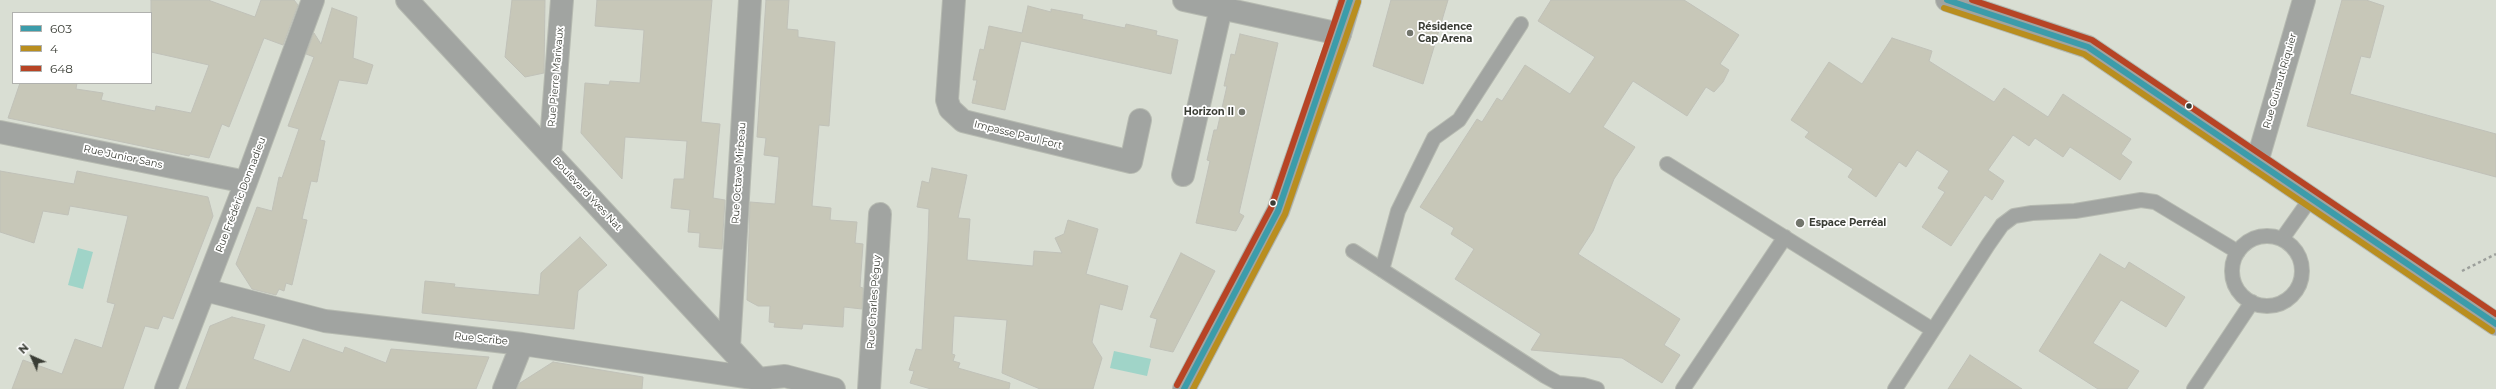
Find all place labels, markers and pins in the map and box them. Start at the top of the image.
place label: Résidence Cap Arena [1418,21,1472,44]
marker: Résidence Cap Arena [1405,28,1415,38]
unlabelled marker [2184,101,2194,111]
place label: Horizon II [1184,106,1234,118]
marker: Horizon II [1237,107,1247,117]
unlabelled marker [1268,198,1278,208]
marker: Espace Perréal [1794,217,1806,229]
place label: Espace Perréal [1809,217,1886,229]

